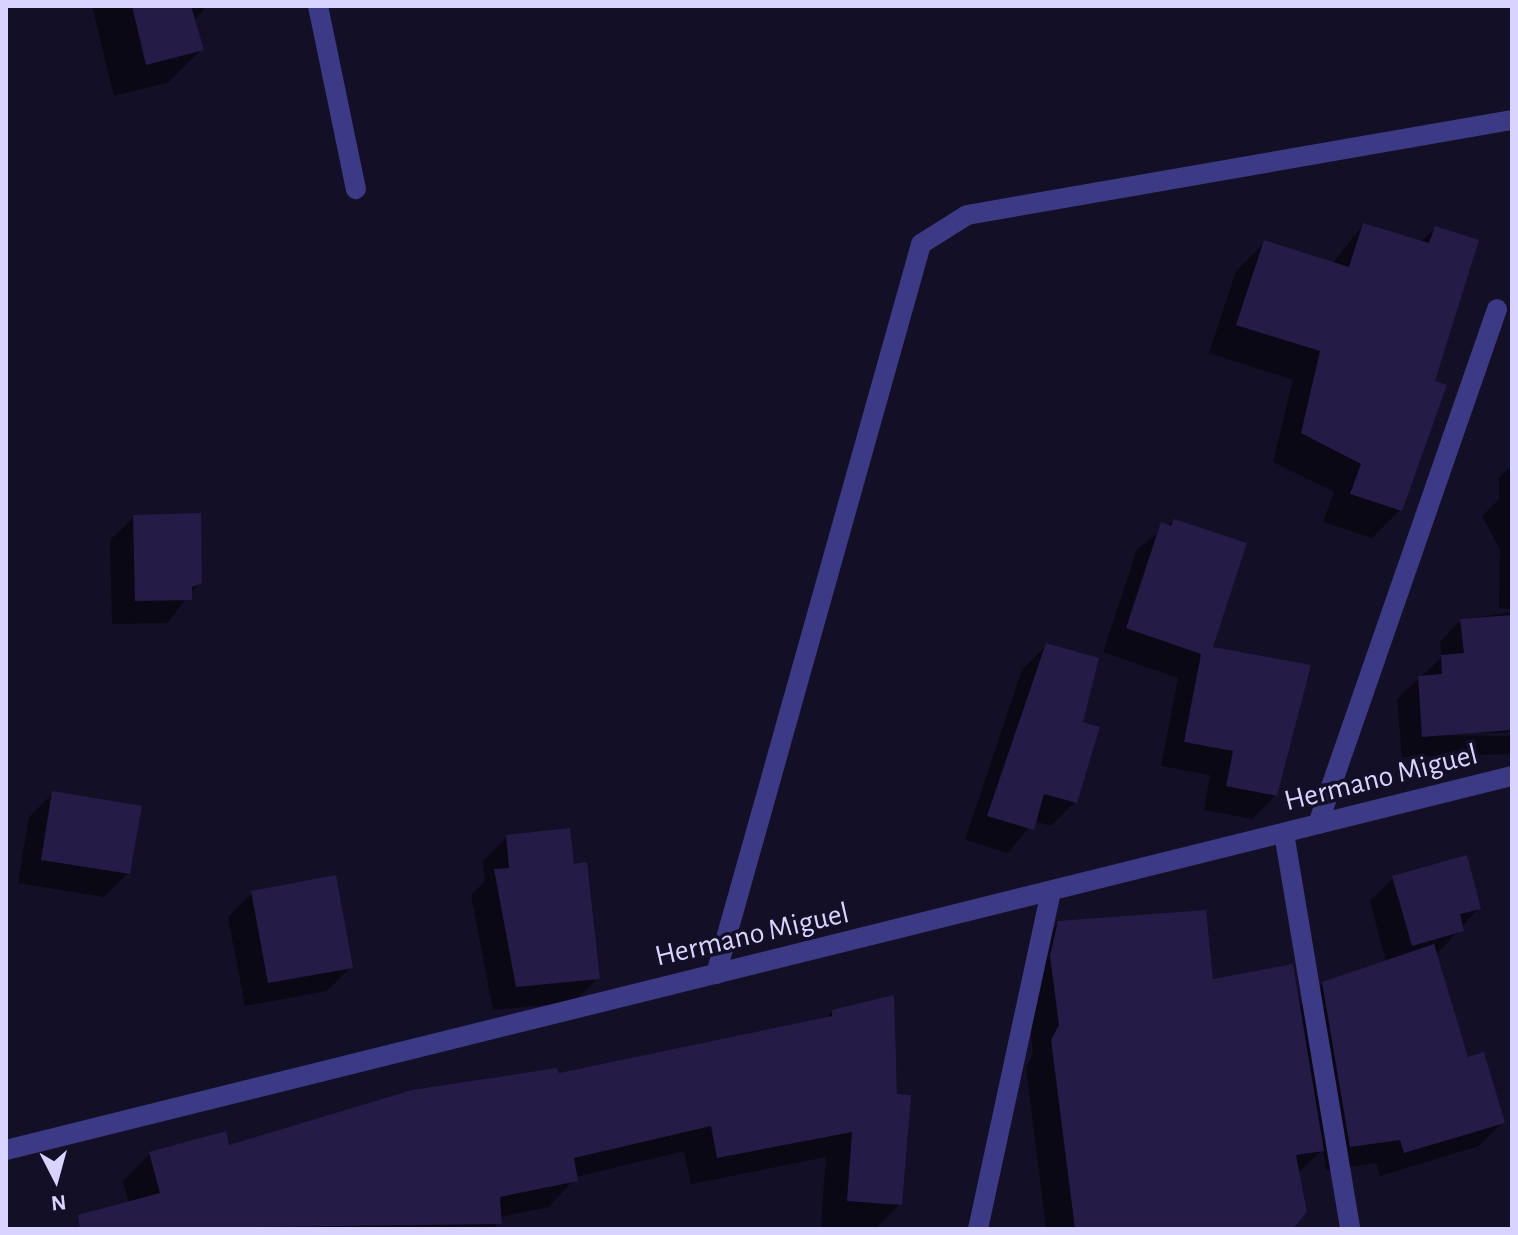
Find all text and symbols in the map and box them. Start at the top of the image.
street label: Hermano Miguel [1280,737,1482,819]
street label: Hermano Miguel [651,895,853,975]
north arrow [16,1139,96,1219]
text: N [50,1191,67,1215]

